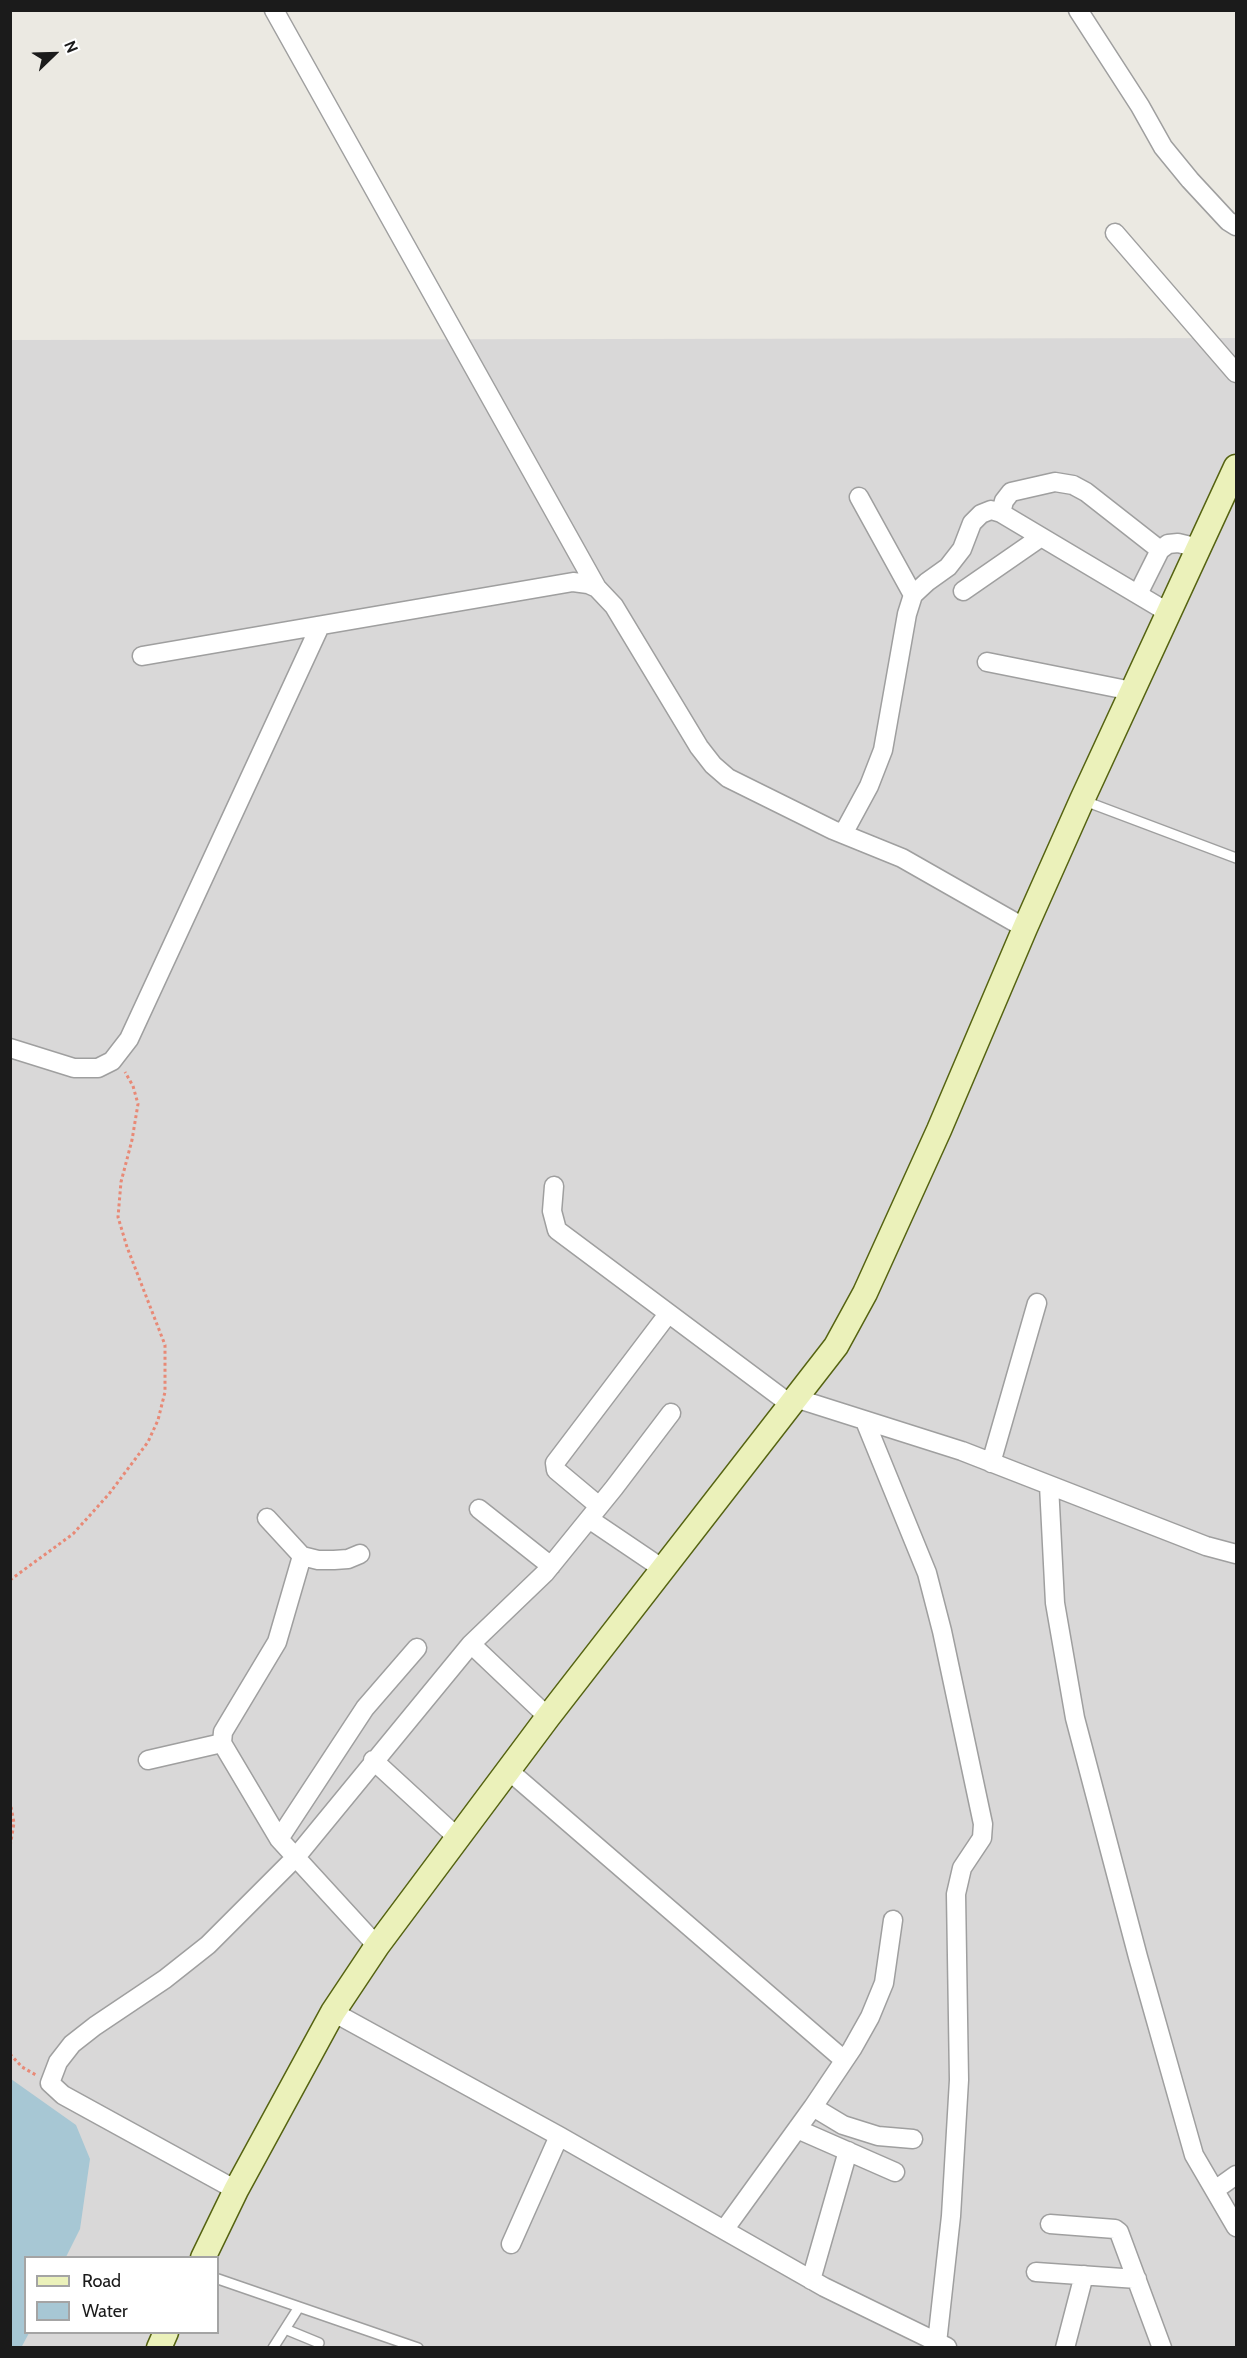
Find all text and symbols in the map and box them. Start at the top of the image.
north arrow [24,24,84,84]
text: N [60,38,82,56]
legend [24,2256,219,2334]
text: Road [82,2270,121,2292]
text: Water [82,2300,128,2322]

